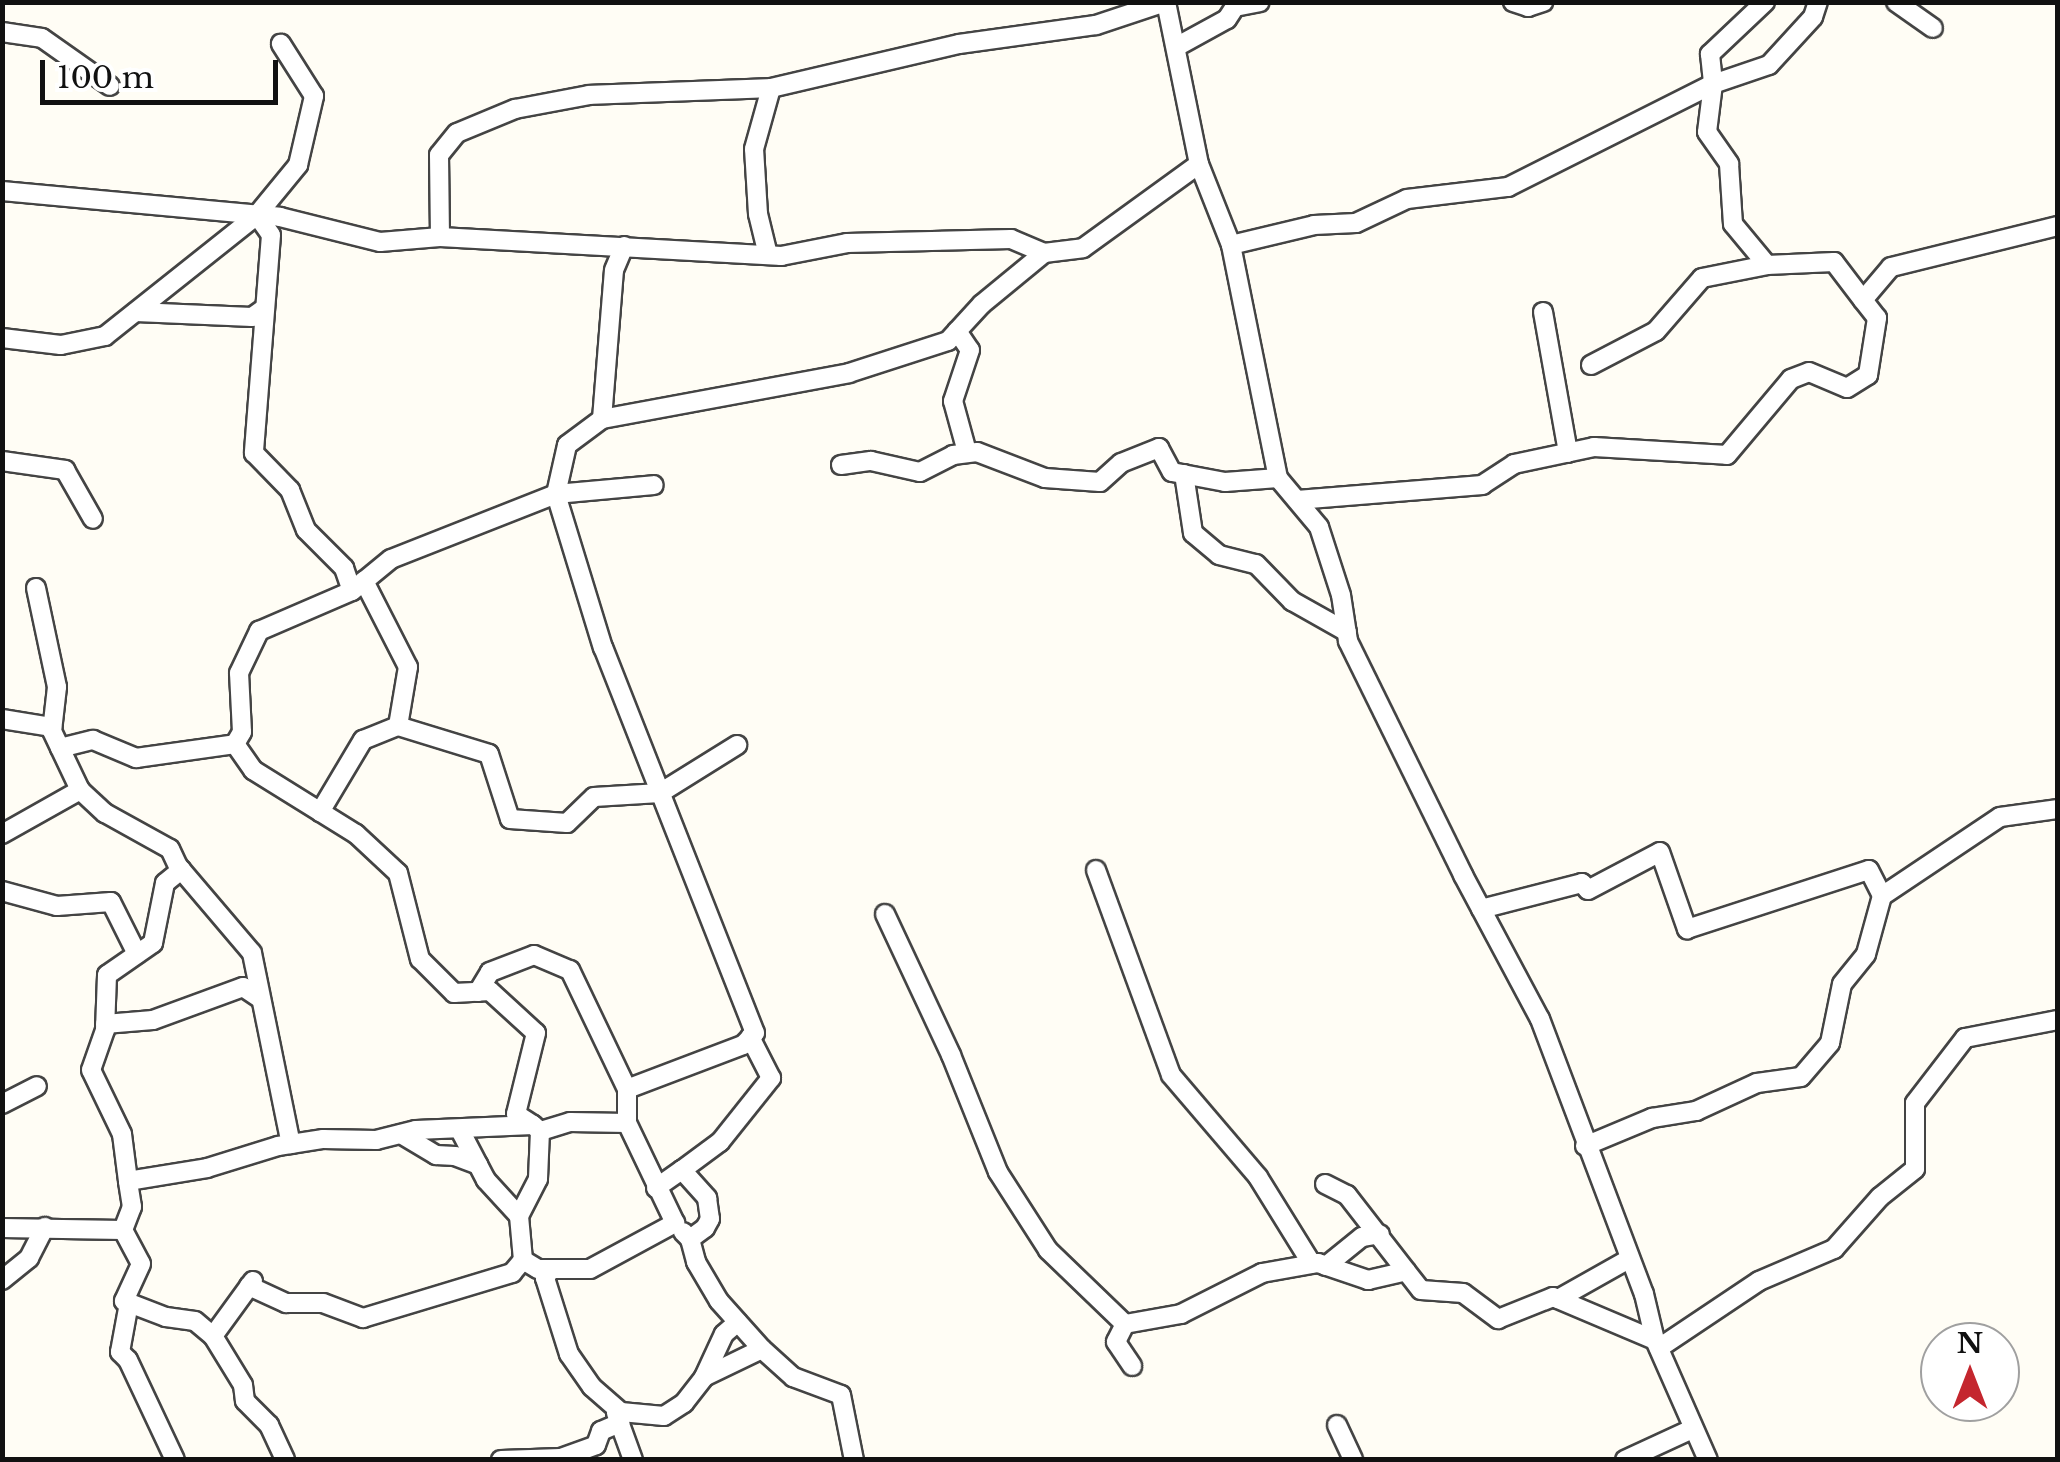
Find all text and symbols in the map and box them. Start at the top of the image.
scale bar [45,40,282,102]
text: 100 m [57,59,154,96]
north arrow [1920,1322,2020,1422]
text: N [1957,1326,1983,1361]

